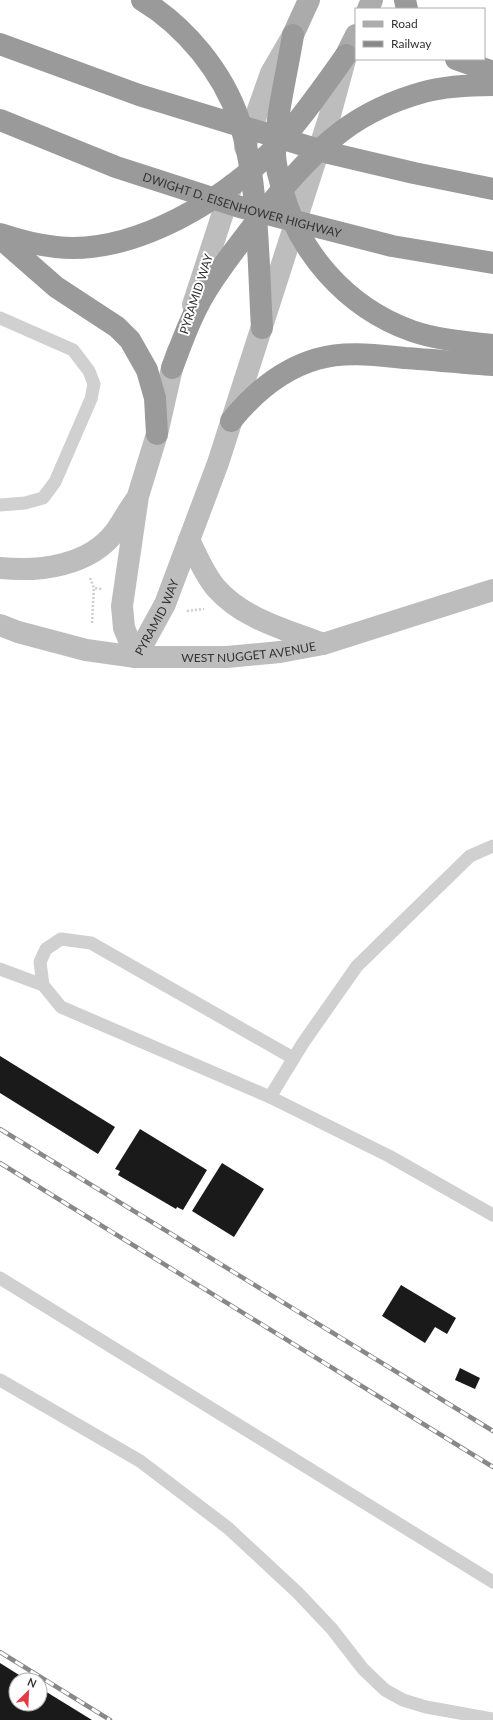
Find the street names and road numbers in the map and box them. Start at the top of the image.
street label: DWIGHT D. EISENHOWER HIGHWAY [141,169,344,240]
street label: PYRAMID WAY [176,252,216,336]
street label: PYRAMID WAY [131,576,181,658]
street label: WEST NUGGET AVENUE [181,638,317,665]

